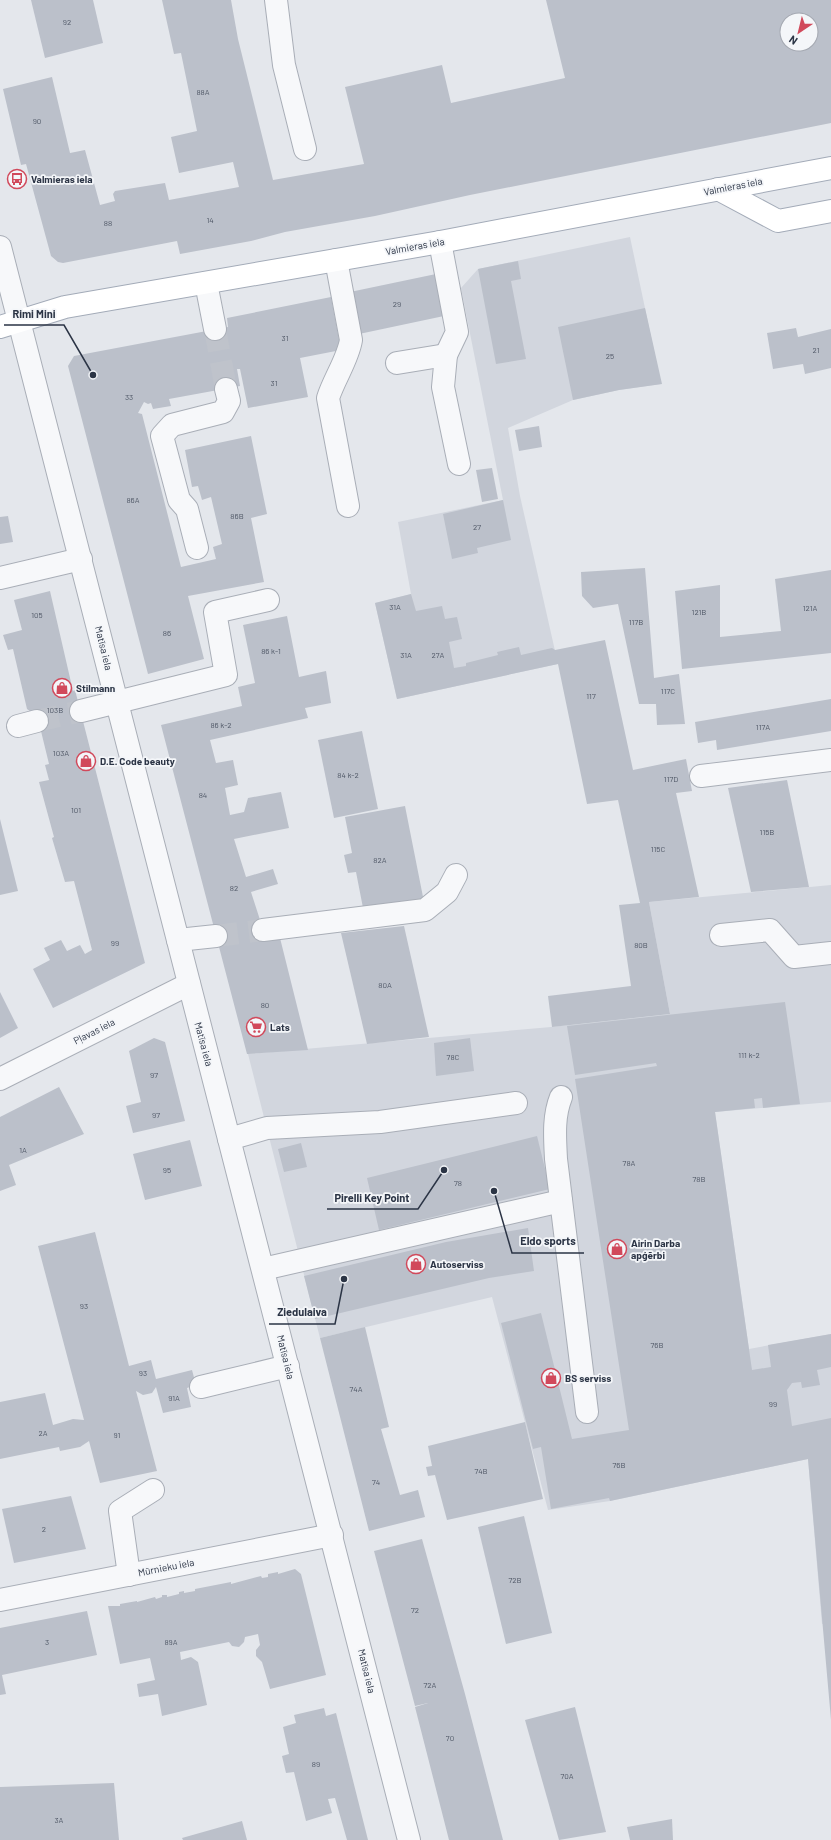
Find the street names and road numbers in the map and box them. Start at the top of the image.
street label: Valmieras iela [702,174,764,198]
street label: Valmieras iela [385,235,445,257]
street label: Matīsa iela [93,625,115,671]
street label: Pļavas iela [71,1015,117,1047]
street label: Matīsa iela [192,1021,216,1067]
street label: Matīsa iela [275,1334,297,1380]
street label: Mūrnieku iela [137,1556,195,1578]
street label: Matīsa iela [356,1648,378,1694]

